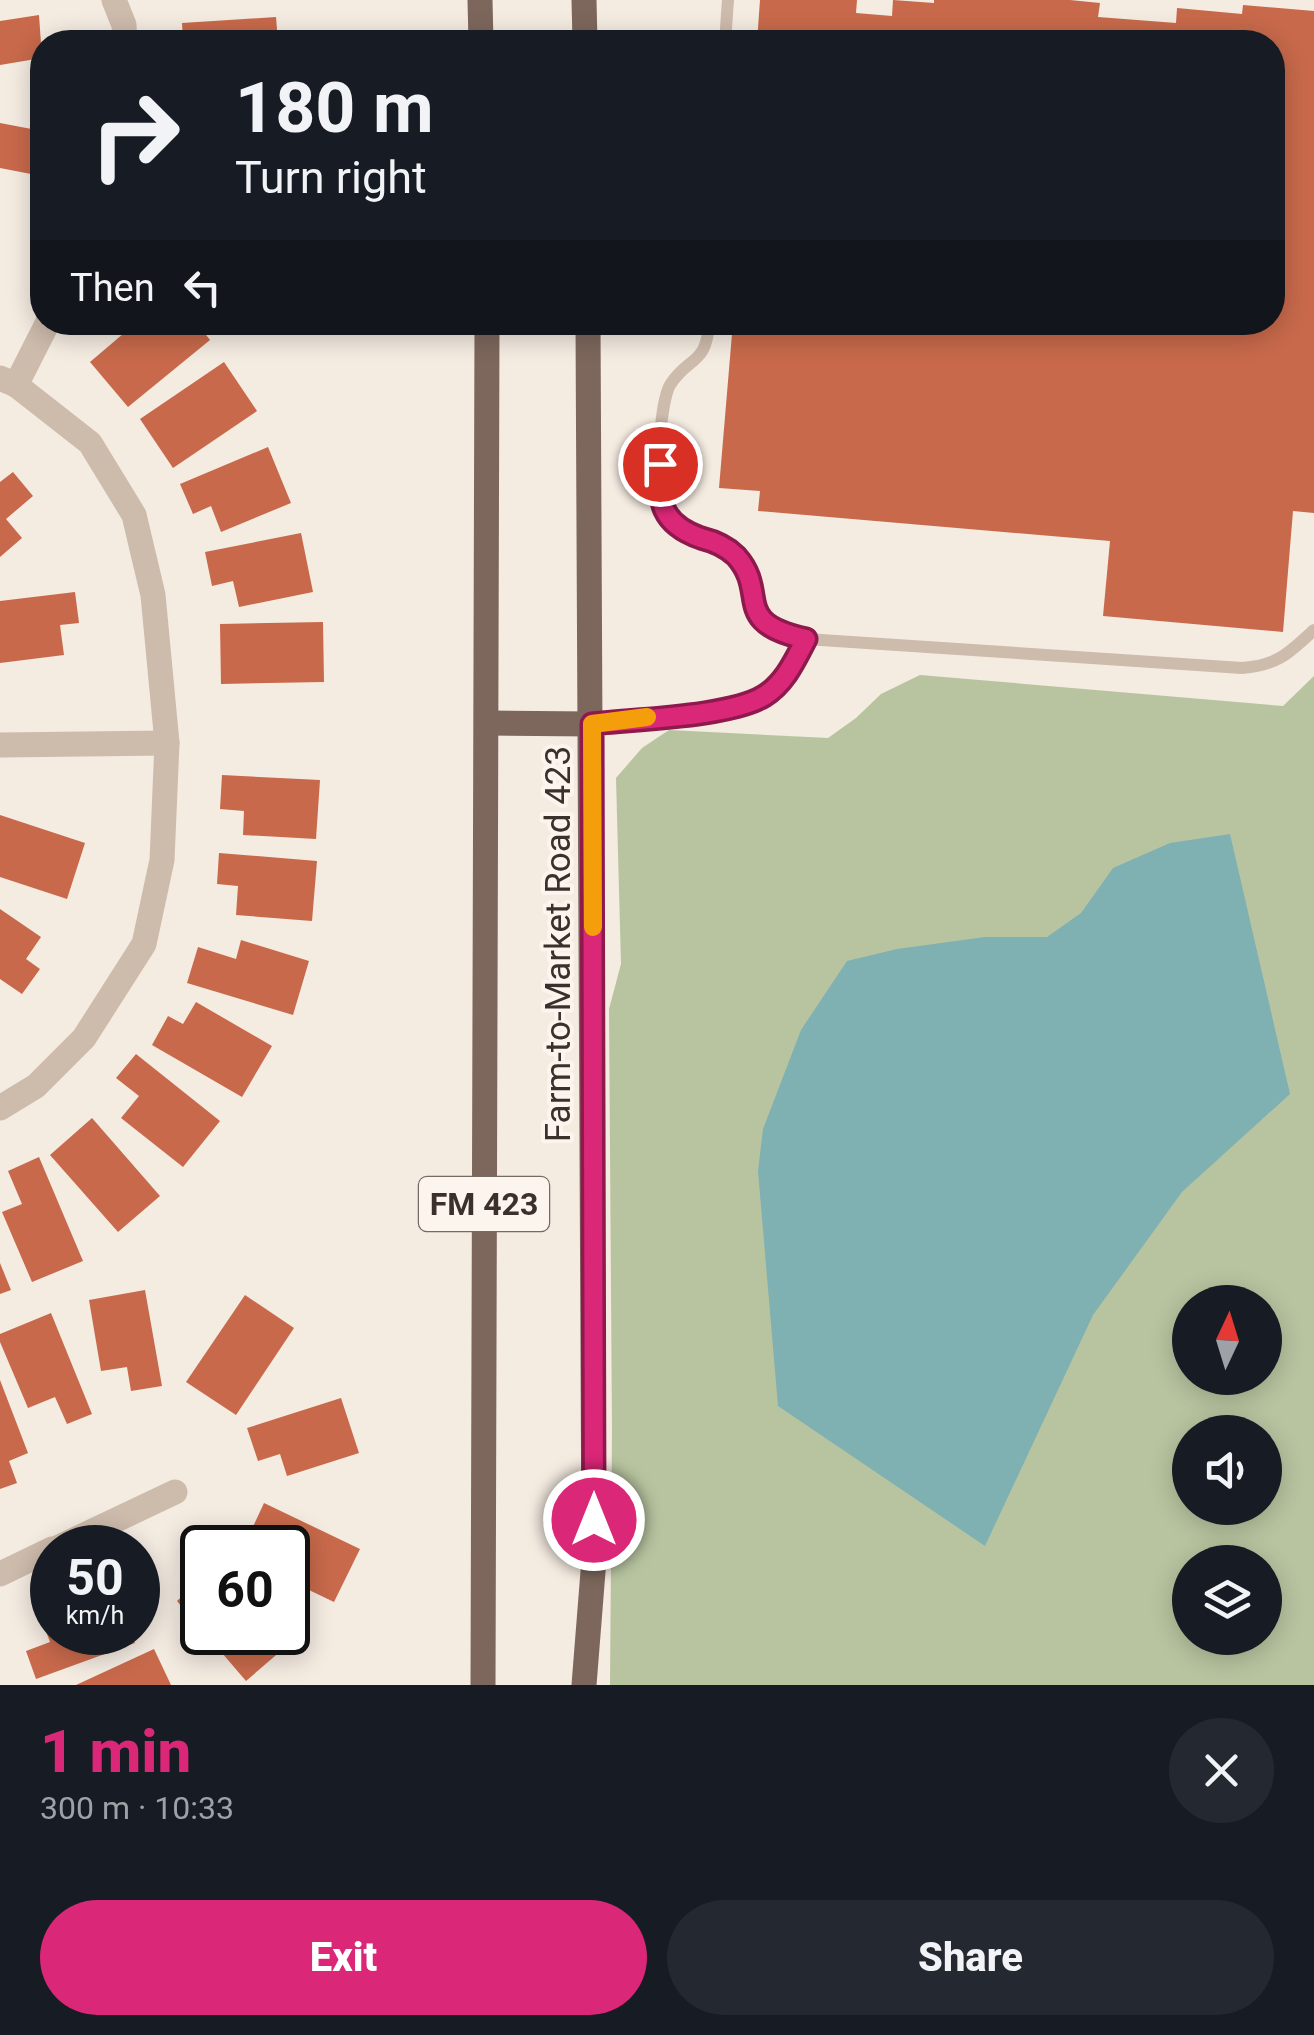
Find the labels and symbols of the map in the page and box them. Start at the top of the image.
pin [618,422,703,507]
street label: Farm-to-Market Road 423 [538,746,579,1142]
road number: FM 423 [419,1177,549,1231]
north arrow [1172,1285,1282,1395]
position arrow [542,1468,646,1572]
speed limit sign: 60 [180,1525,310,1655]

